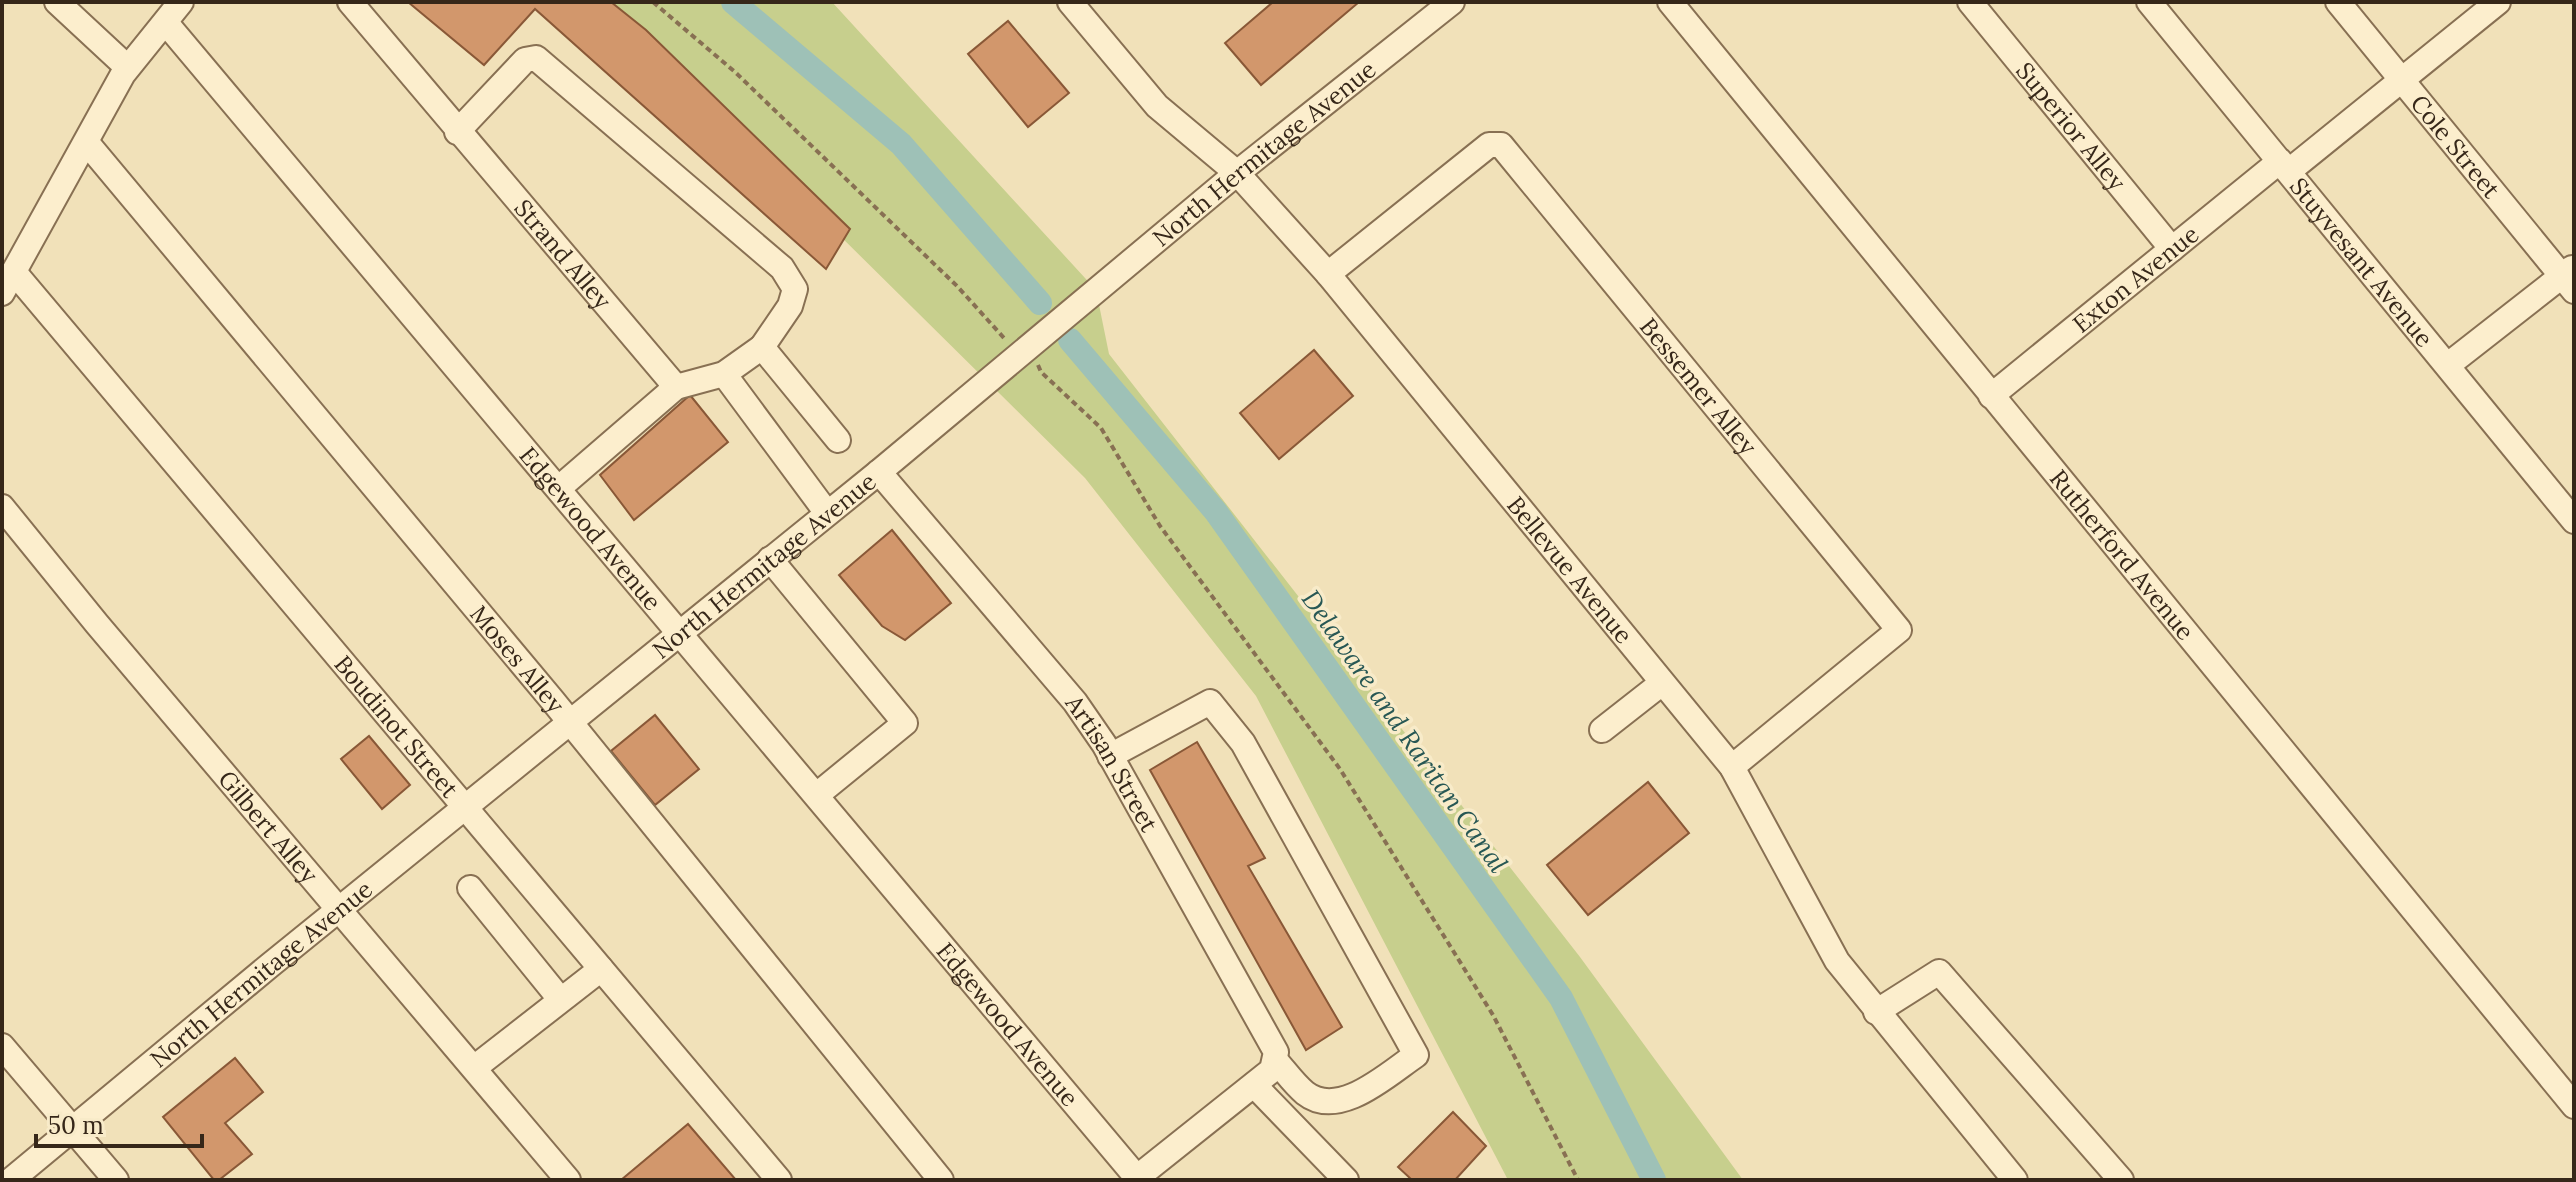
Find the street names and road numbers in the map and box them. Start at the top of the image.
street label: North Hermitage Avenue [1146,53,1382,253]
street label: Superior Alley [2010,55,2133,197]
street label: Cole Street [2404,88,2508,205]
street label: Stuyvesant Avenue [2283,171,2440,353]
street label: Strand Alley [508,193,619,315]
street label: Exton Avenue [2066,218,2205,339]
street label: Bessemer Alley [1633,311,1764,461]
street label: Edgewood Avenue [513,440,668,616]
street label: Rutherford Avenue [2044,463,2201,646]
street label: North Hermitage Avenue [646,466,882,665]
street label: Bellevue Avenue [1501,490,1640,649]
street label: Moses Alley [464,599,572,719]
street label: Boudinot Street [328,649,466,804]
street label: Artisan Street [1059,688,1166,838]
street label: Gilbert Alley [212,764,325,889]
street label: North Hermitage Avenue [143,873,378,1074]
street label: Edgewood Avenue [930,936,1086,1112]

